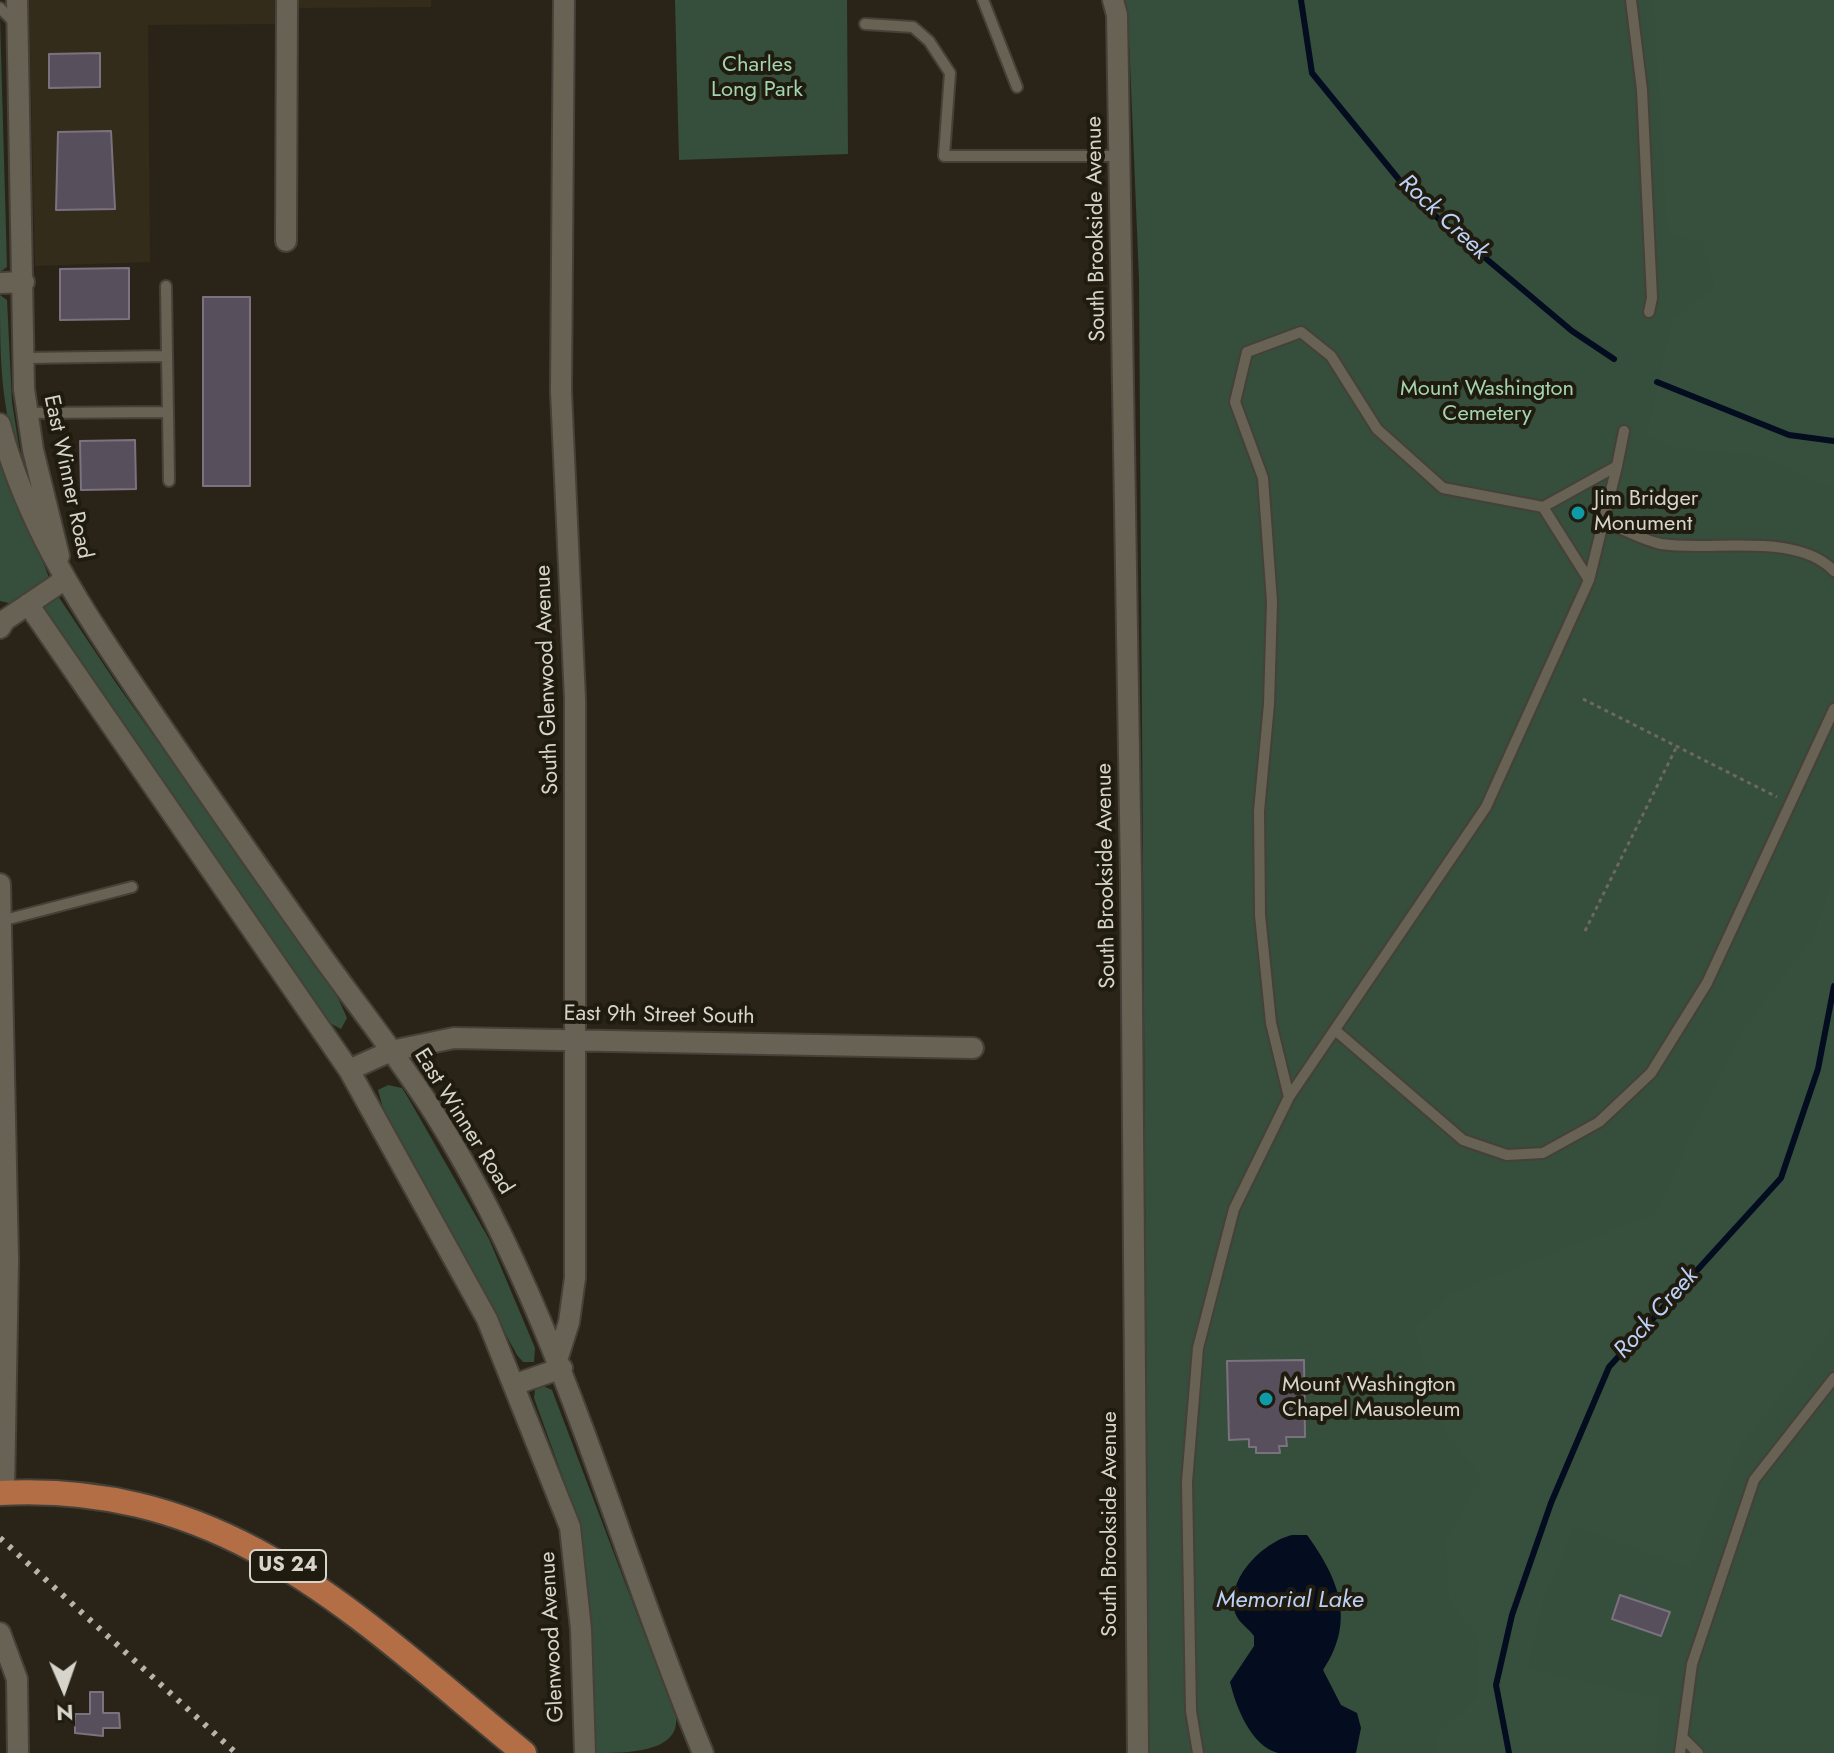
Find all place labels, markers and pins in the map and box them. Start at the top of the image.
place label: Jim Bridger Monument [1594,487,1698,538]
marker: Jim Bridger Monument [1569,504,1587,522]
place label: Mount Washington Chapel Mausoleum [1282,1373,1461,1424]
marker: Mount Washington Chapel Mausoleum [1257,1390,1275,1408]

